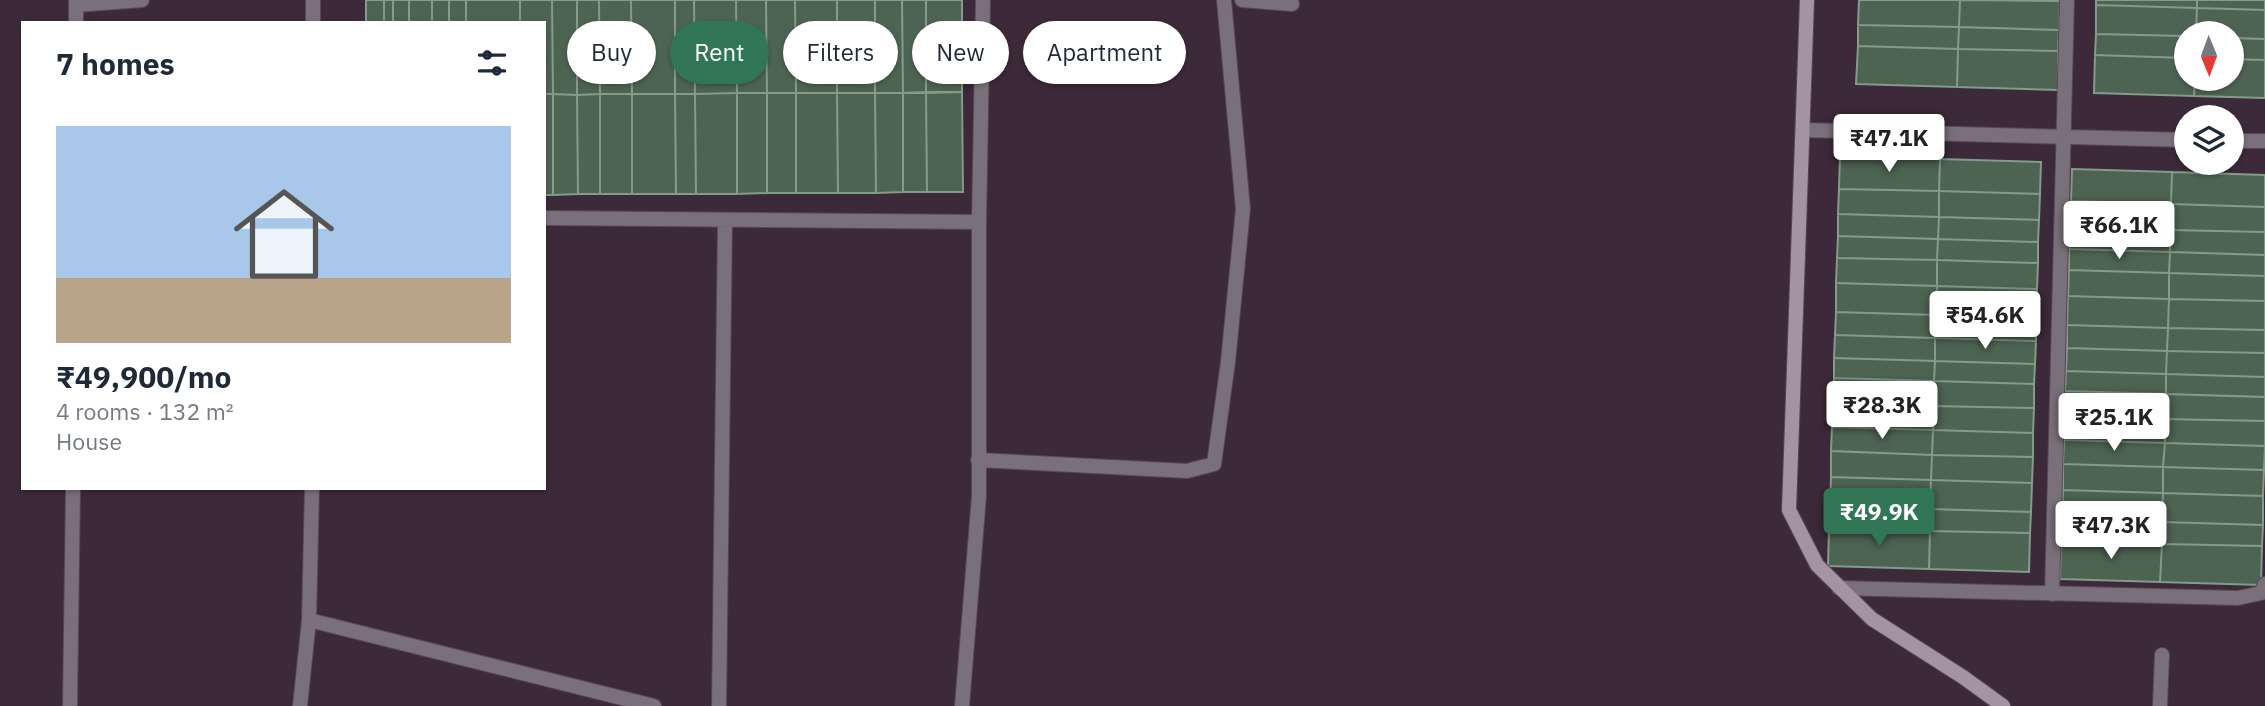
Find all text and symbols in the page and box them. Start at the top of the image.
chip: Buy [567,21,656,84]
chip: Rent [670,21,769,84]
chip: Filters [783,21,898,84]
chip: New [912,21,1009,84]
chip: Apartment [1023,21,1186,84]
north arrow [2174,21,2244,91]
map controls [2174,21,2244,175]
text: 7 homes [56,44,175,83]
icon: filters [473,44,511,82]
button: layers [2174,105,2244,175]
pin: ₹47.1K [1832,114,1946,174]
text: ₹47.1K [1849,122,1929,152]
icon: home [221,171,347,297]
pin: ₹66.1K [2062,202,2176,261]
text: ₹66.1K [2079,209,2159,239]
pin: ₹54.6K [1928,292,2042,351]
text: ₹54.6K [1945,299,2025,329]
text: ₹49,900/mo [56,357,231,396]
pin: ₹28.3K [1825,382,1939,441]
text: ₹28.3K [1842,389,1922,419]
pin: ₹25.1K [2057,393,2171,453]
text: 4 rooms · 132 m² [56,396,234,426]
text: ₹25.1K [2074,401,2154,431]
text: House [56,426,122,456]
pin: ₹49.9K [1822,489,1936,548]
text: ₹49.9K [1839,496,1919,526]
pin: ₹47.3K [2054,502,2168,561]
text: ₹47.3K [2071,509,2151,539]

